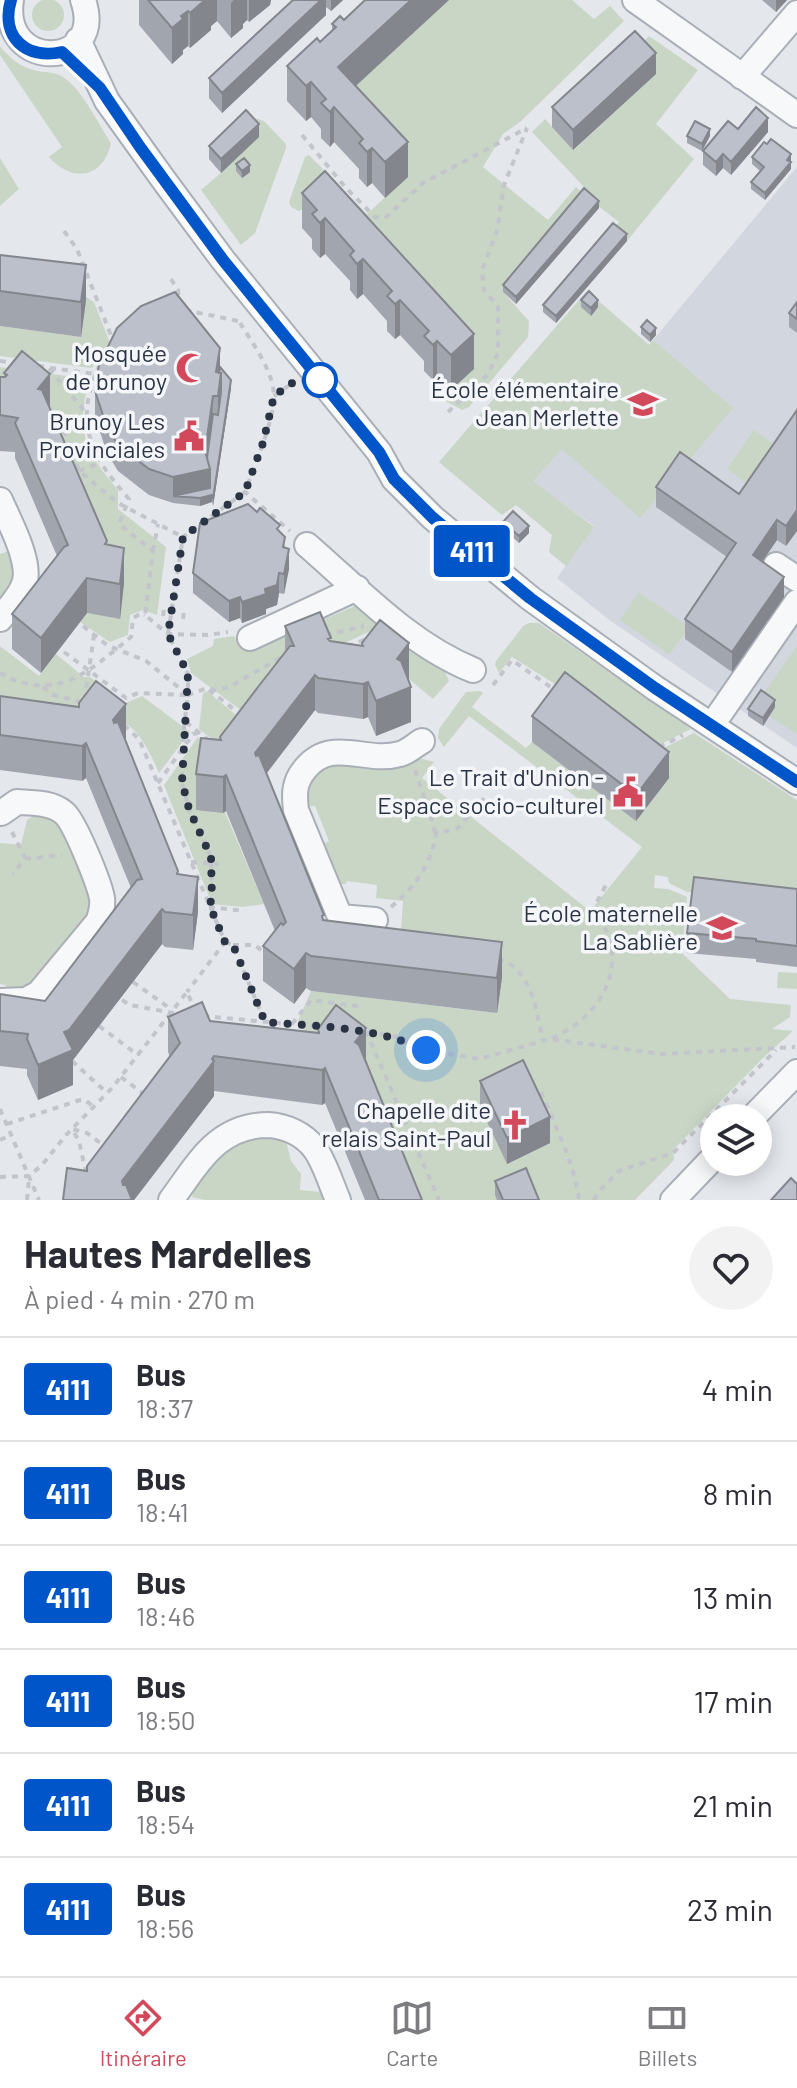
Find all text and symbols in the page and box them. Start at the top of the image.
place label: Mosquée de brunoy [65,338,167,395]
mosque icon: Mosquée de brunoy [174,351,208,385]
unlabelled marker [303,363,337,397]
place label: École élémentaire Jean Merlette [431,374,619,431]
school or university icon: École élémentaire Jean Merlette [626,387,660,421]
place label: Brunoy Les Provinciales [39,406,165,463]
public building icon: Brunoy Les Provinciales [172,419,206,453]
line badge: 4111 [416,525,528,577]
text: 4111 [450,534,494,568]
place label: Le Trait d'Union - Espace socio-culturel [377,762,604,819]
public building icon: Le Trait d'Union - Espace socio-culturel [611,775,645,809]
place label: École maternelle La Sablière [524,898,698,955]
school or university icon: École maternelle La Sablière [705,911,739,945]
your location [406,1030,446,1070]
place label: Chapelle dite relais Saint-Paul [321,1095,491,1152]
map controls [700,1104,772,1176]
button: layers [700,1104,772,1176]
church icon: Chapelle dite relais Saint-Paul [498,1108,532,1142]
button: heart [689,1226,773,1310]
text: Hautes Mardelles [24,1230,312,1276]
text: À pied · 4 min · 270 m [24,1283,255,1314]
text: Bus [136,1356,186,1392]
text: 4 min [702,1371,773,1407]
text: 4111 [46,1372,90,1406]
text: 18:37 [136,1392,193,1423]
text: Bus [136,1460,186,1496]
text: 8 min [703,1475,773,1511]
text: 4111 [46,1476,90,1510]
text: 18:41 [136,1496,189,1527]
text: Bus [136,1564,186,1600]
text: 13 min [692,1579,773,1615]
text: 4111 [46,1580,90,1614]
text: 18:46 [136,1600,195,1631]
text: Bus [136,1668,186,1704]
text: 17 min [694,1683,773,1719]
text: 4111 [46,1684,90,1718]
text: 18:50 [136,1704,196,1735]
text: Bus [136,1772,186,1808]
text: 21 min [692,1787,773,1823]
text: 4111 [46,1788,90,1822]
text: 18:54 [136,1808,195,1839]
text: Bus [136,1876,186,1912]
text: 23 min [687,1891,773,1927]
text: 4111 [46,1892,90,1926]
text: 18:56 [136,1912,194,1943]
tab: Itinéraire [100,1996,187,2070]
tab: Carte [386,1996,438,2070]
tab: Billets [638,1996,697,2070]

